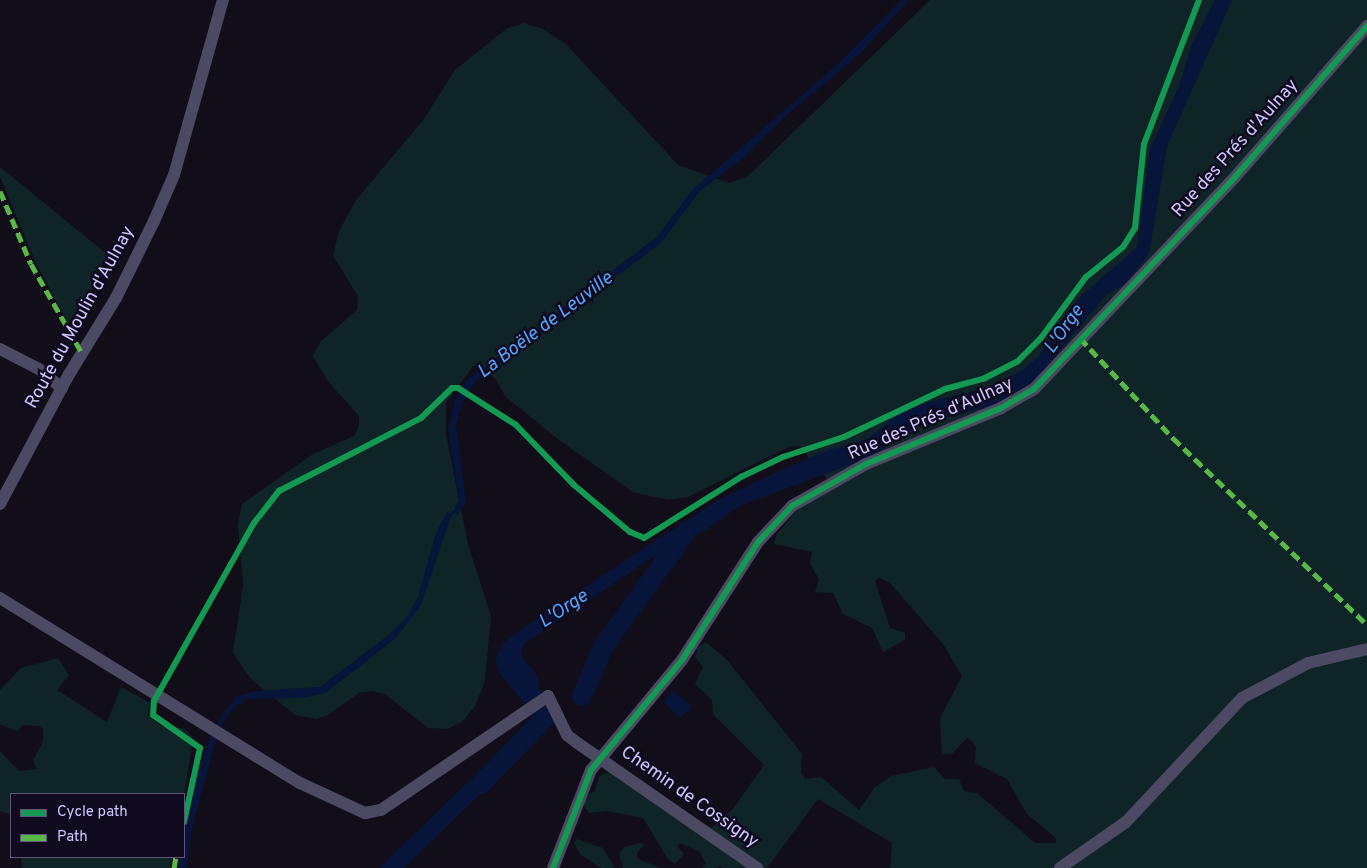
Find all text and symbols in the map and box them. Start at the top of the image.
street label: Rue des Prés d'Aulnay [1168,76,1304,222]
street label: Route du Moulin d'Aulnay [22,223,140,413]
water label: La Boële de Leuville [474,268,618,384]
water label: L'Orge [1040,301,1090,359]
street label: Rue des Prés d'Aulnay [845,374,1017,466]
water label: L'Orge [535,586,593,634]
street label: Chemin de Cossigny [616,742,762,854]
legend [10,793,185,858]
text: Cycle path [57,803,128,822]
text: Path [57,828,88,847]

